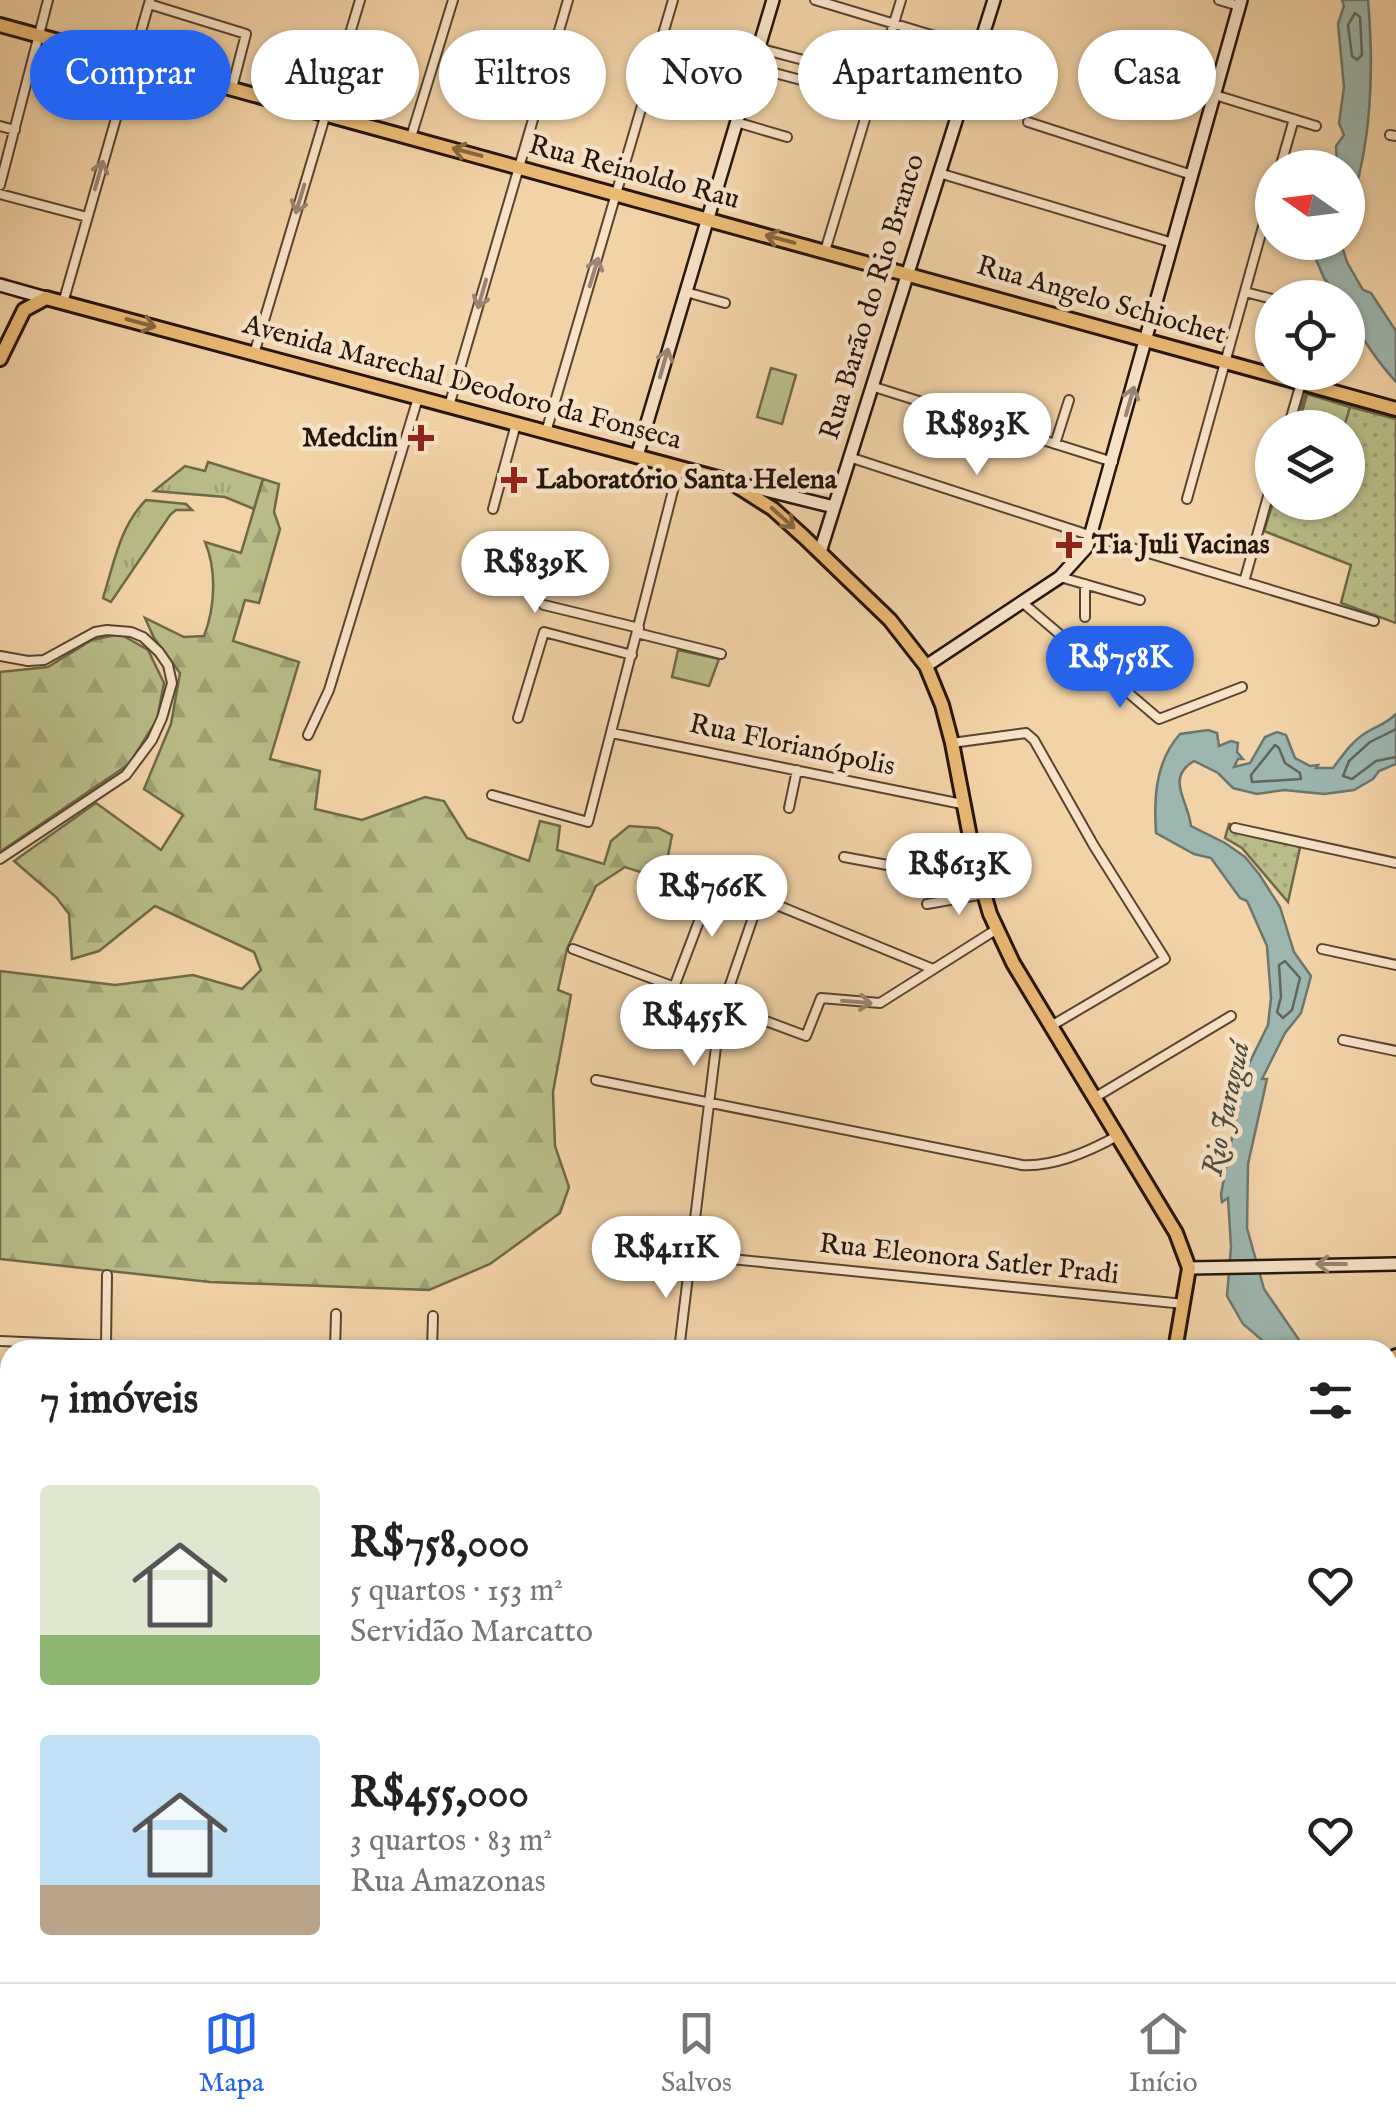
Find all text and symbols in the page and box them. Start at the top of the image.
chip: Comprar [30,30,231,120]
chip: Alugar [251,30,419,120]
chip: Filtros [439,30,606,120]
chip: Novo [626,30,778,120]
chip: Apartamento [798,30,1058,120]
chip: Casa [1078,30,1216,120]
street label: Rua Reinoldo Rau [525,128,743,218]
one-way arrow [451,142,483,160]
street label: Rua Barão do Rio Branco [813,150,933,444]
north arrow [1255,150,1365,260]
map controls [1255,150,1365,520]
one-way arrow [91,160,109,191]
one-way arrow [290,183,308,214]
one-way arrow [765,228,796,247]
street label: Rua Angelo Schiochet [972,249,1230,353]
one-way arrow [586,256,604,288]
one-way arrow [472,278,490,309]
button: locate [1255,280,1365,390]
street label: Avenida Marechal Deodoro da Fonseca [238,307,686,459]
one-way arrow [125,315,156,334]
one-way arrow [656,347,674,379]
one-way arrow [1122,386,1140,417]
pin: R$893K [896,393,1058,478]
text: R$893K [925,405,1029,446]
button: layers [1255,410,1365,520]
place label: Medclin [302,421,398,456]
marker: Medclin [408,425,434,451]
place label: Laboratório Santa Helena [536,463,838,498]
marker: Laboratório Santa Helena [501,467,527,493]
one-way arrow [770,506,795,529]
place label: Tia Juli Vacinas [1091,528,1270,563]
pin: R$839K [454,531,616,616]
marker: Tia Juli Vacinas [1056,532,1082,558]
text: R$839K [483,543,587,584]
pin: R$758K [1039,626,1201,711]
text: R$758K [1068,638,1172,679]
street label: Rua Florianópolis [686,707,898,785]
pin: R$613K [878,833,1040,918]
text: R$613K [908,845,1010,886]
pin: R$766K [631,855,793,940]
text: R$766K [658,867,766,908]
pin: R$455K [613,984,775,1069]
one-way arrow [841,993,873,1012]
text: R$455K [642,996,746,1037]
water label: Rio Jaraguá [1194,1036,1260,1180]
pin: R$411K [585,1216,747,1301]
street label: Rua Eleonora Satler Pradi [818,1227,1120,1293]
text: R$411K [614,1228,718,1269]
one-way arrow [1316,1254,1348,1274]
icon: filters [1303,1373,1358,1428]
text: 7 imóveis [40,1374,198,1427]
text: R$758,000 [350,1518,529,1571]
icon: home [120,1525,240,1645]
icon: heart [1303,1558,1358,1613]
text: 5 quartos · 153 m² [350,1571,563,1612]
text: Servidão Marcatto [350,1612,593,1653]
text: R$455,000 [350,1768,529,1821]
icon: home [120,1775,240,1895]
icon: heart [1303,1808,1358,1863]
text: 3 quartos · 83 m² [350,1821,552,1862]
text: Rua Amazonas [350,1862,546,1903]
tab: Mapa [198,2006,264,2101]
tab: Salvos [661,2006,732,2101]
tab: Início [1129,2006,1198,2101]

